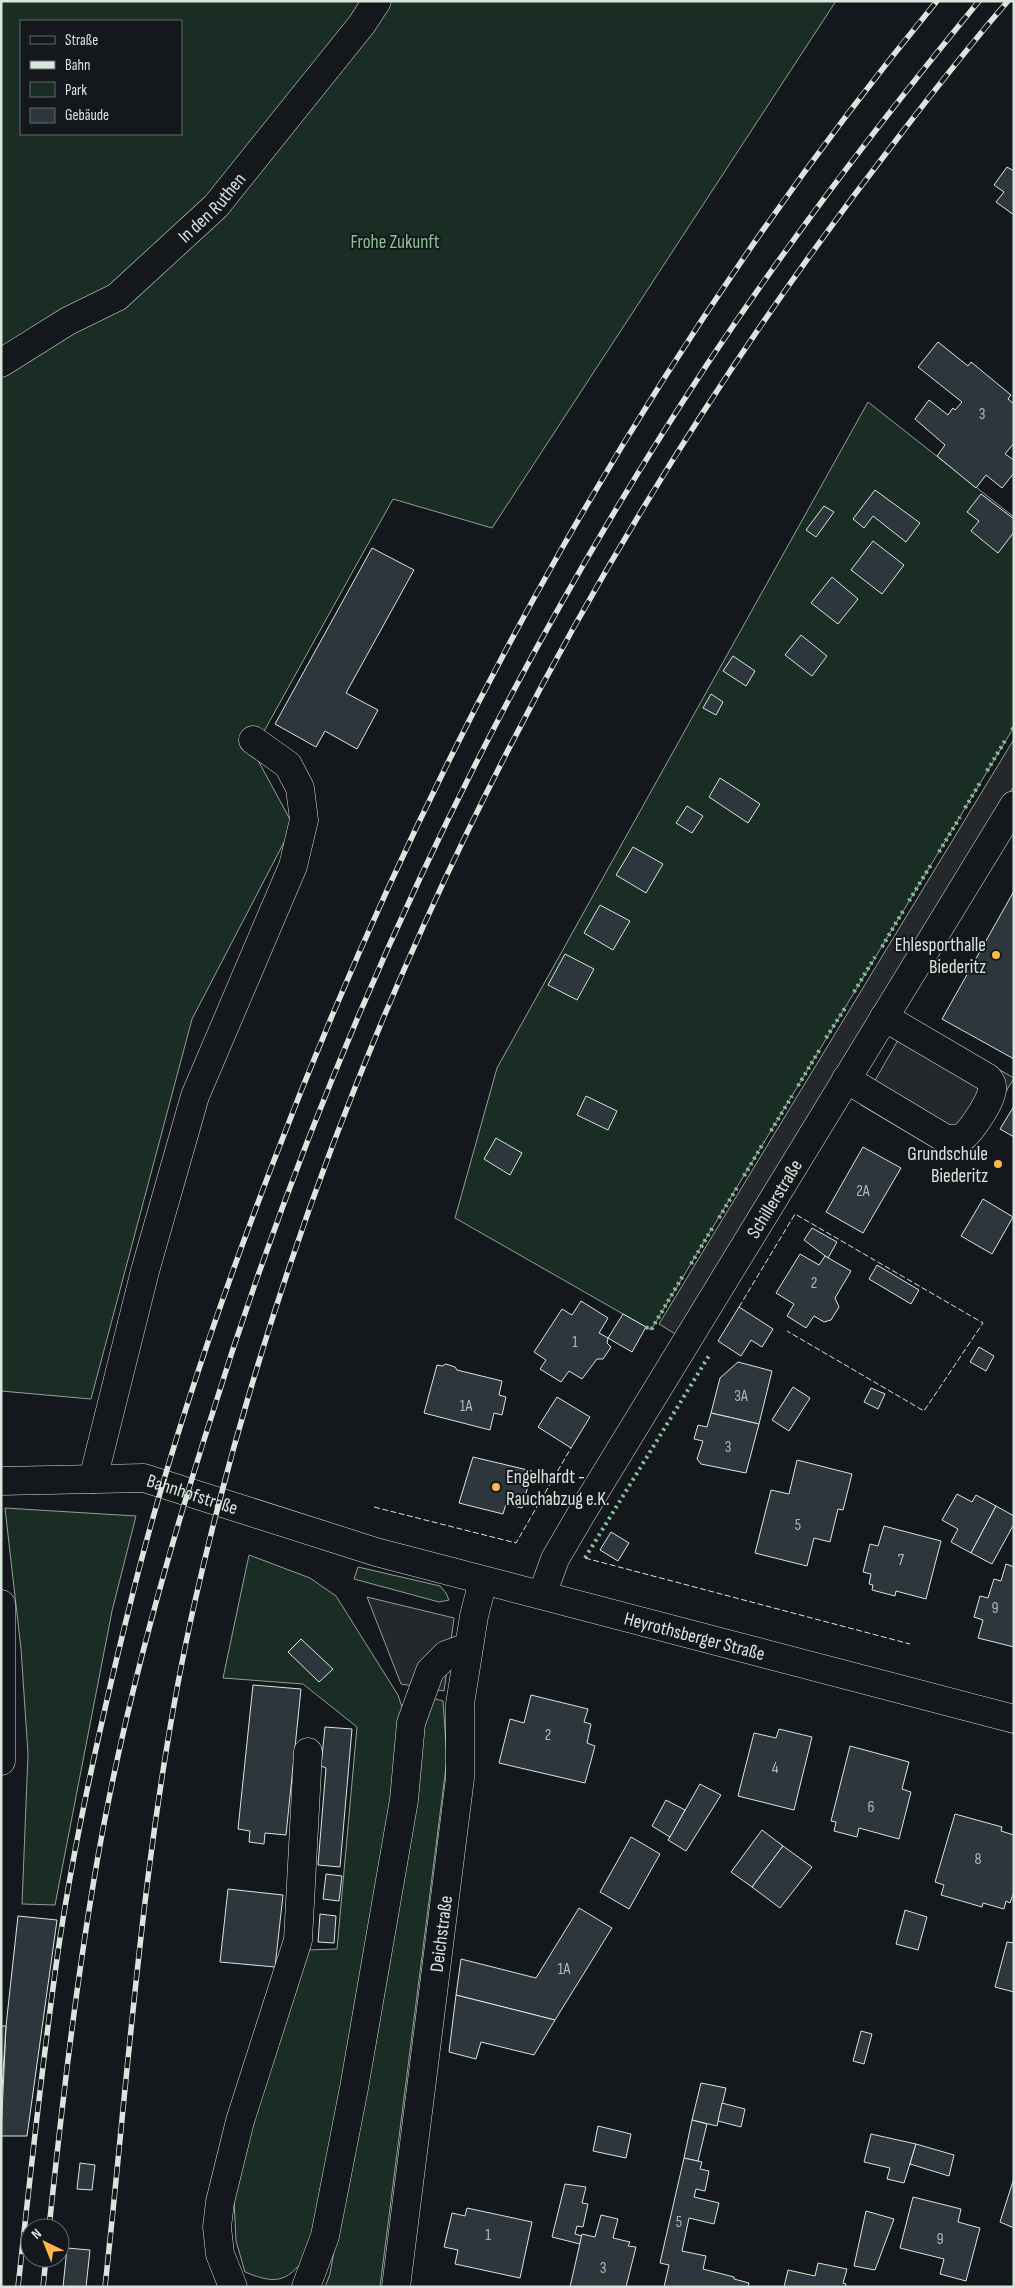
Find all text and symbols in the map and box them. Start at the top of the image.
legend [20,20,182,135]
text: Straße [65,31,98,50]
text: Bahn [65,56,90,75]
text: Park [65,81,87,100]
text: Gebäude [65,106,109,125]
street label: In den Ruthen [174,169,251,248]
park label: Frohe Zukunft [350,231,440,254]
house number: 3 [979,405,985,424]
place label: Ehlesporthalle Biederitz [895,934,986,979]
marker: Ehlesporthalle Biederitz [990,949,1002,961]
place label: Grundschule Biederitz [907,1143,988,1188]
street label: Schillerstraße [742,1156,808,1243]
marker: Grundschule Biederitz [992,1158,1004,1170]
house number: 2A [856,1182,870,1201]
house number: 2 [811,1274,817,1293]
house number: 1 [572,1333,578,1352]
house number: 3A [734,1387,748,1406]
house number: 1A [460,1397,472,1416]
house number: 3 [725,1438,731,1457]
place label: Engelhardt - Rauchabzug e.K. [506,1466,610,1511]
street label: Bahnhofstraße [144,1470,241,1520]
marker: Engelhardt - Rauchabzug e.K. [490,1481,502,1493]
house number: 5 [795,1516,801,1535]
house number: 7 [898,1551,905,1570]
house number: 9 [991,1599,999,1618]
street label: Heyrothsberger Straße [622,1607,767,1666]
house number: 2 [545,1726,551,1745]
house number: 4 [772,1759,779,1778]
house number: 6 [867,1798,875,1817]
house number: 8 [974,1850,982,1869]
street label: Deichstraße [426,1894,458,1974]
house number: 1A [558,1960,570,1979]
house number: 5 [676,2213,682,2232]
north arrow [20,2218,70,2268]
text: N [28,2225,45,2243]
house number: 1 [485,2226,491,2245]
house number: 9 [936,2230,944,2249]
house number: 3 [600,2259,606,2278]

